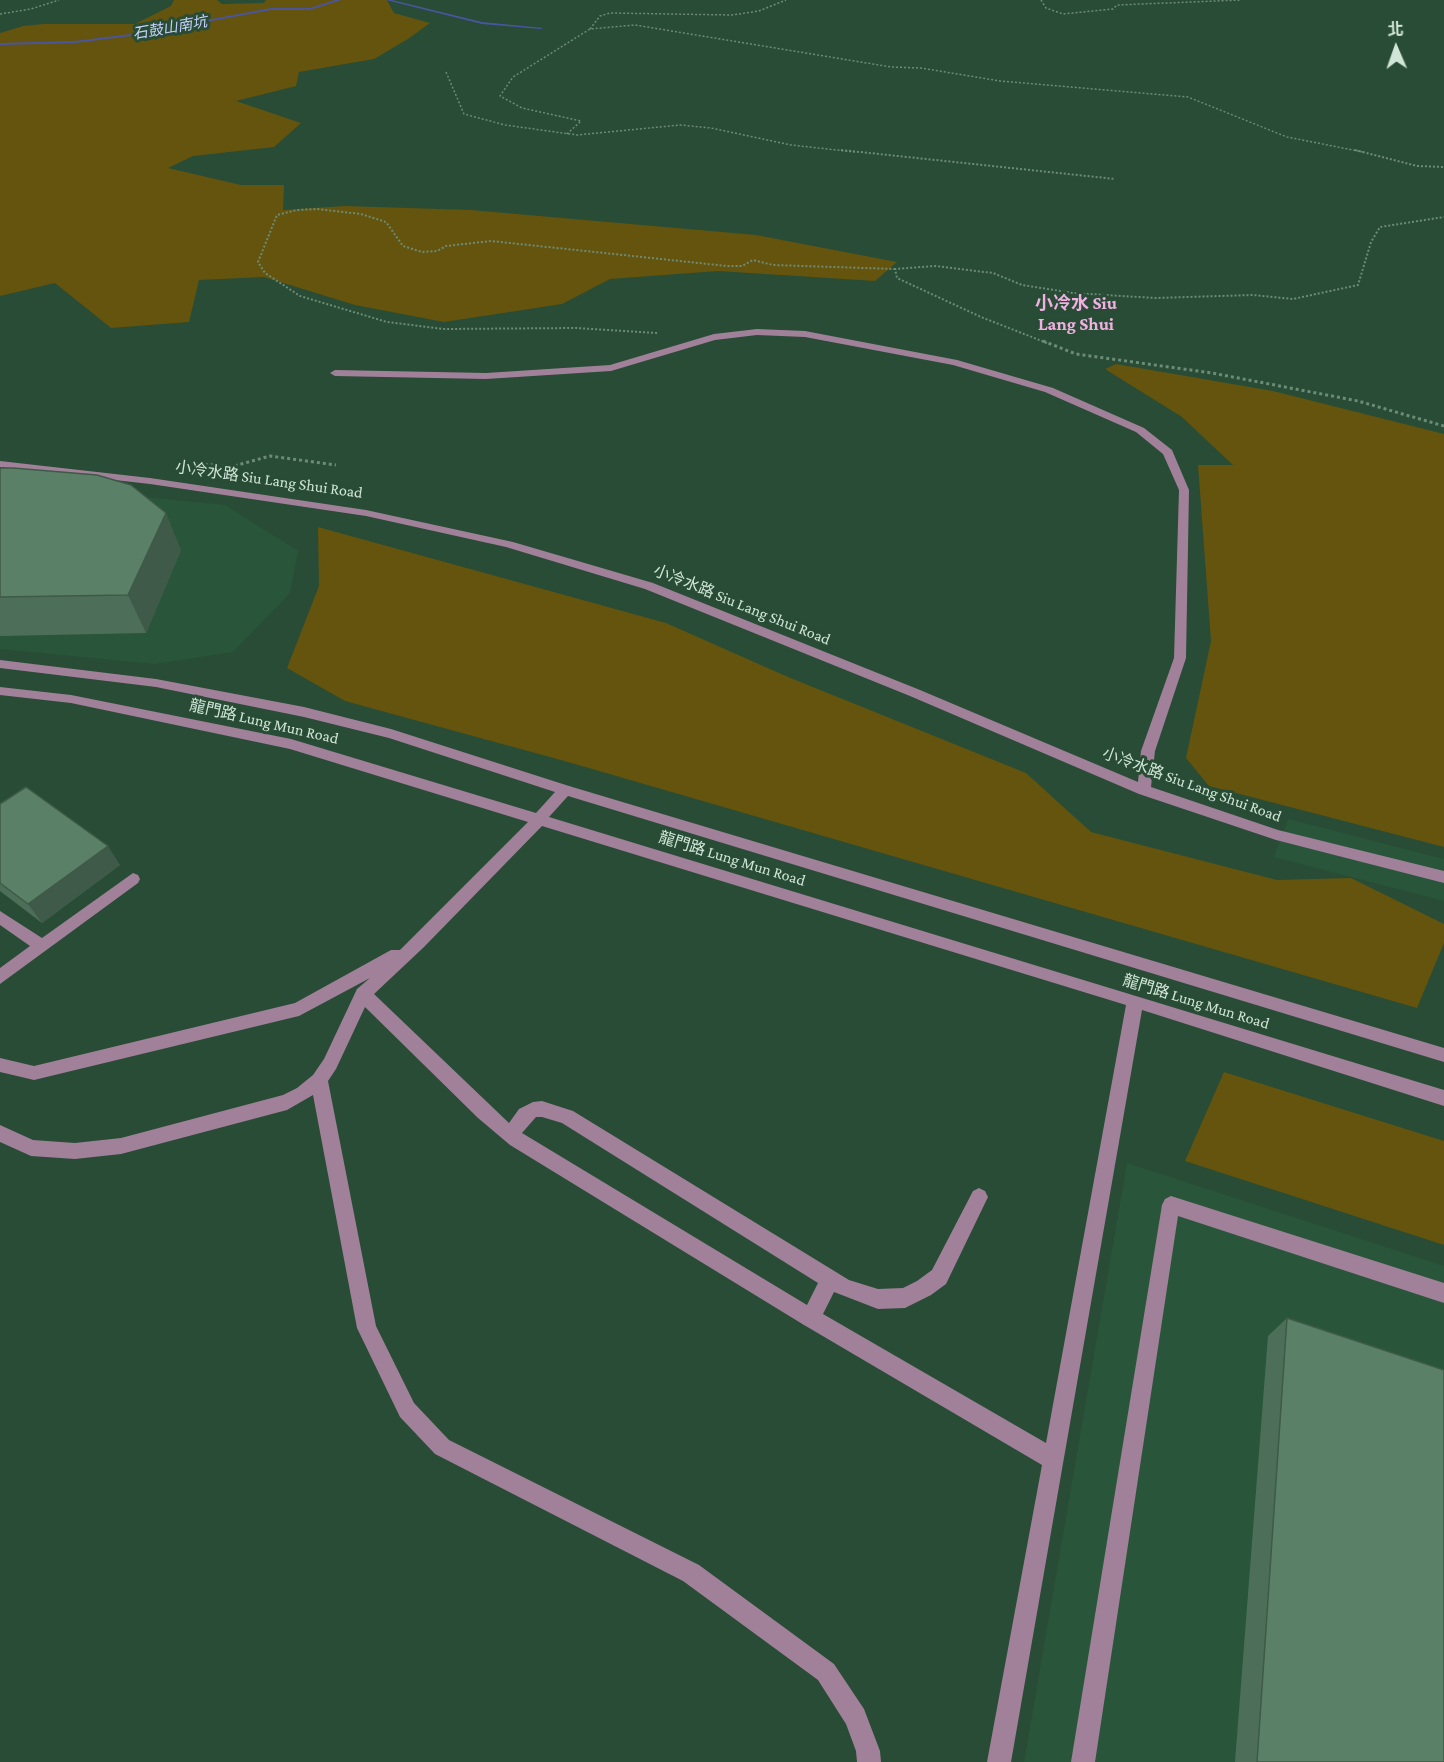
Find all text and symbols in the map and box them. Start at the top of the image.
water label: 石鼓山南坑 [132,13,208,43]
north arrow [1366,18,1426,78]
text: 北 [1387,21,1404,38]
district label: 小冷水 Siu Lang Shui [1031,292,1121,334]
street label: 小冷水路 Siu Lang Shui Road [174,457,364,503]
street label: 小冷水路 Siu Lang Shui Road [651,561,833,649]
street label: 龍門路 Lung Mun Road [188,695,340,749]
street label: 小冷水路 Siu Lang Shui Road [1100,744,1284,826]
street label: 龍門路 Lung Mun Road [656,828,808,890]
street label: 龍門路 Lung Mun Road [1120,971,1272,1033]

